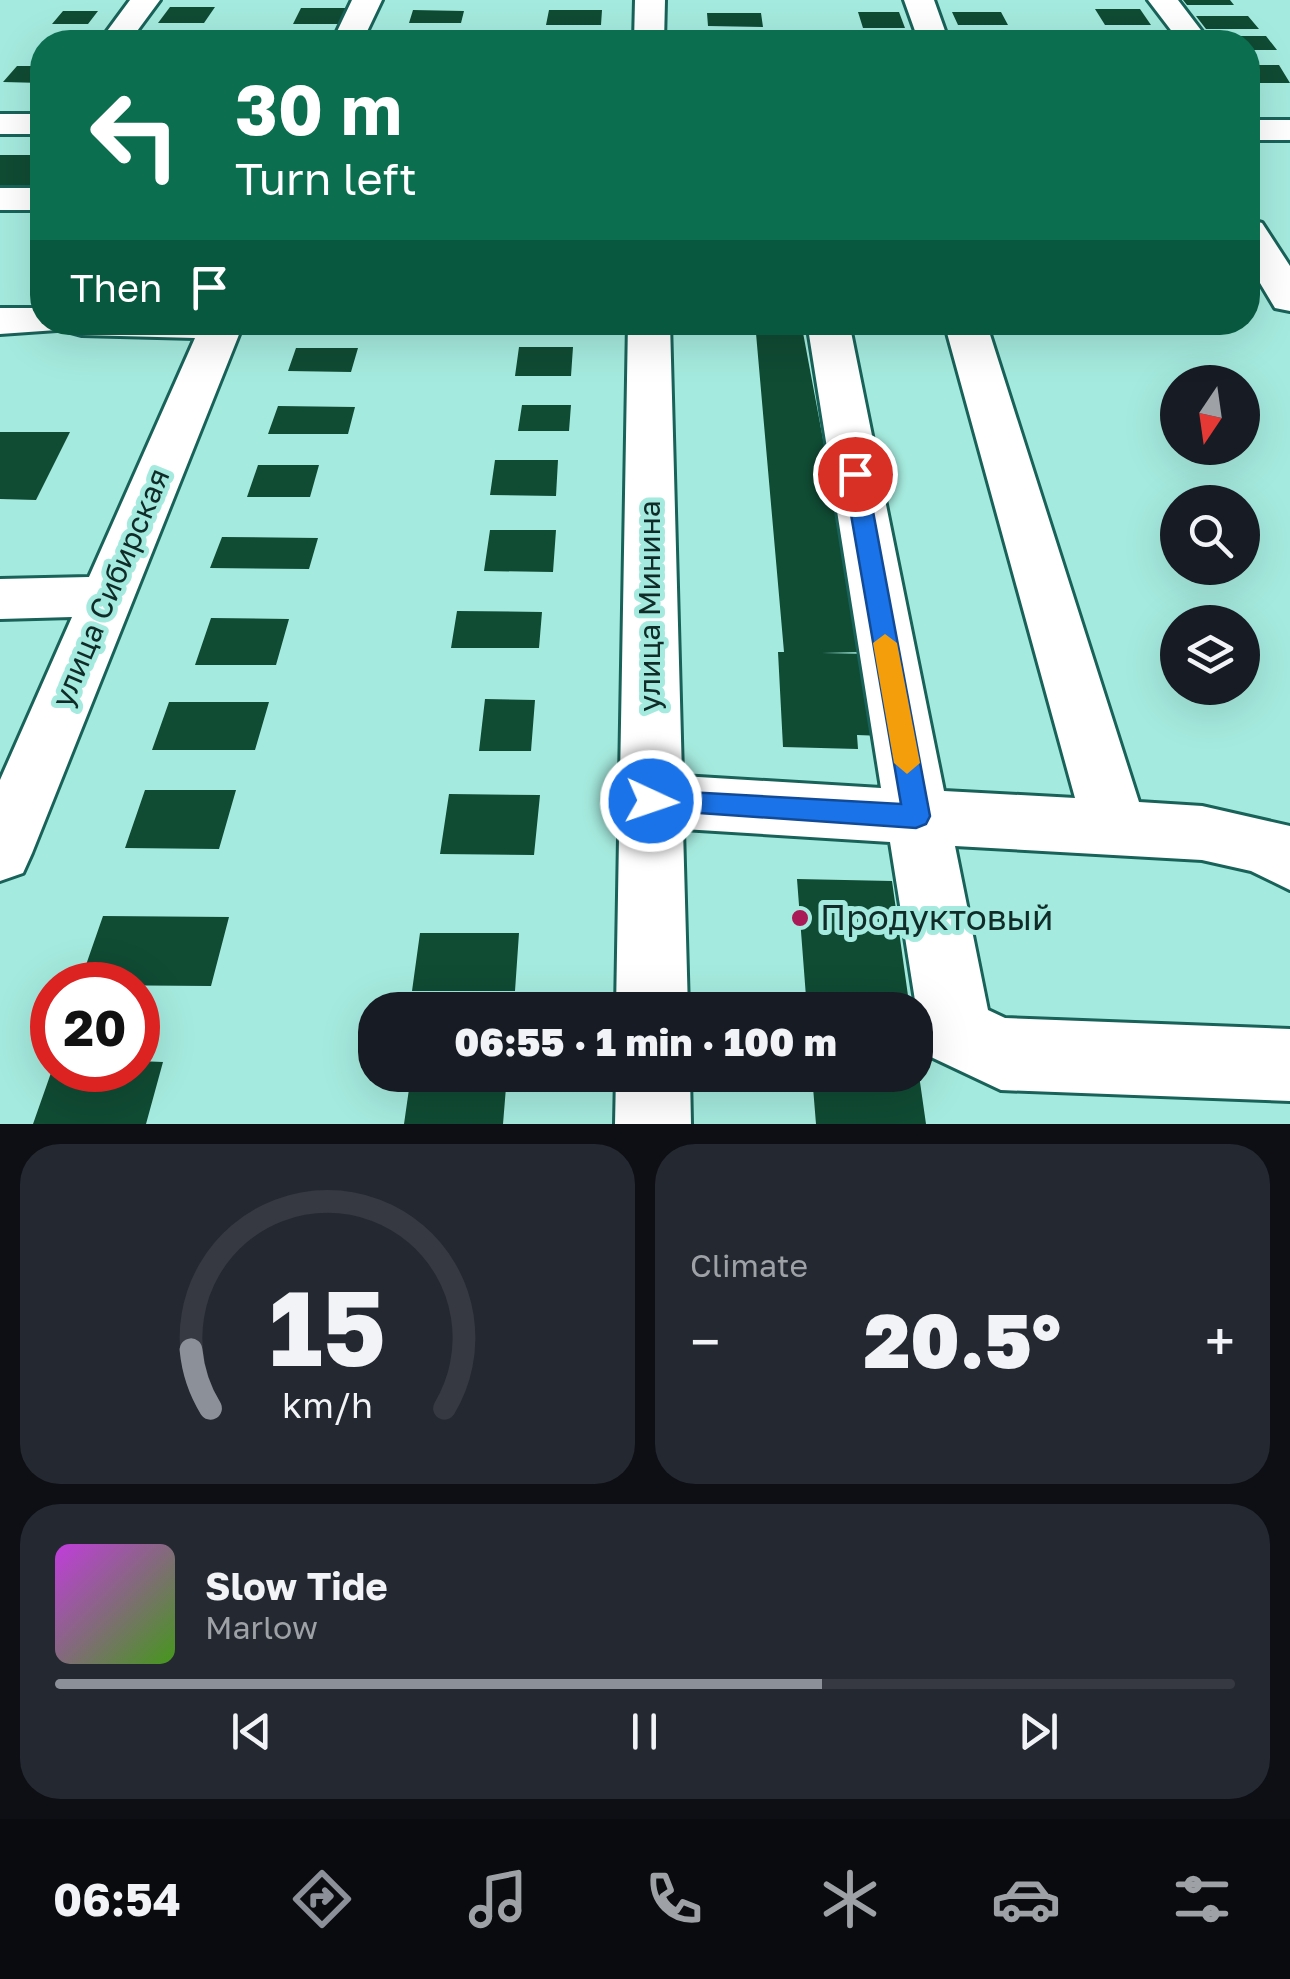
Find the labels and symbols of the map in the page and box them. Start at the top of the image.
north arrow [1160,365,1260,465]
pin [813,432,898,517]
street label: улица Сибирская [43,463,177,712]
street label: улица Минина [631,500,667,712]
position arrow [599,749,703,853]
place label: Продуктовый [820,896,1053,938]
marker: Продуктовый [789,907,811,929]
speed limit sign: 20 [30,962,160,1092]

